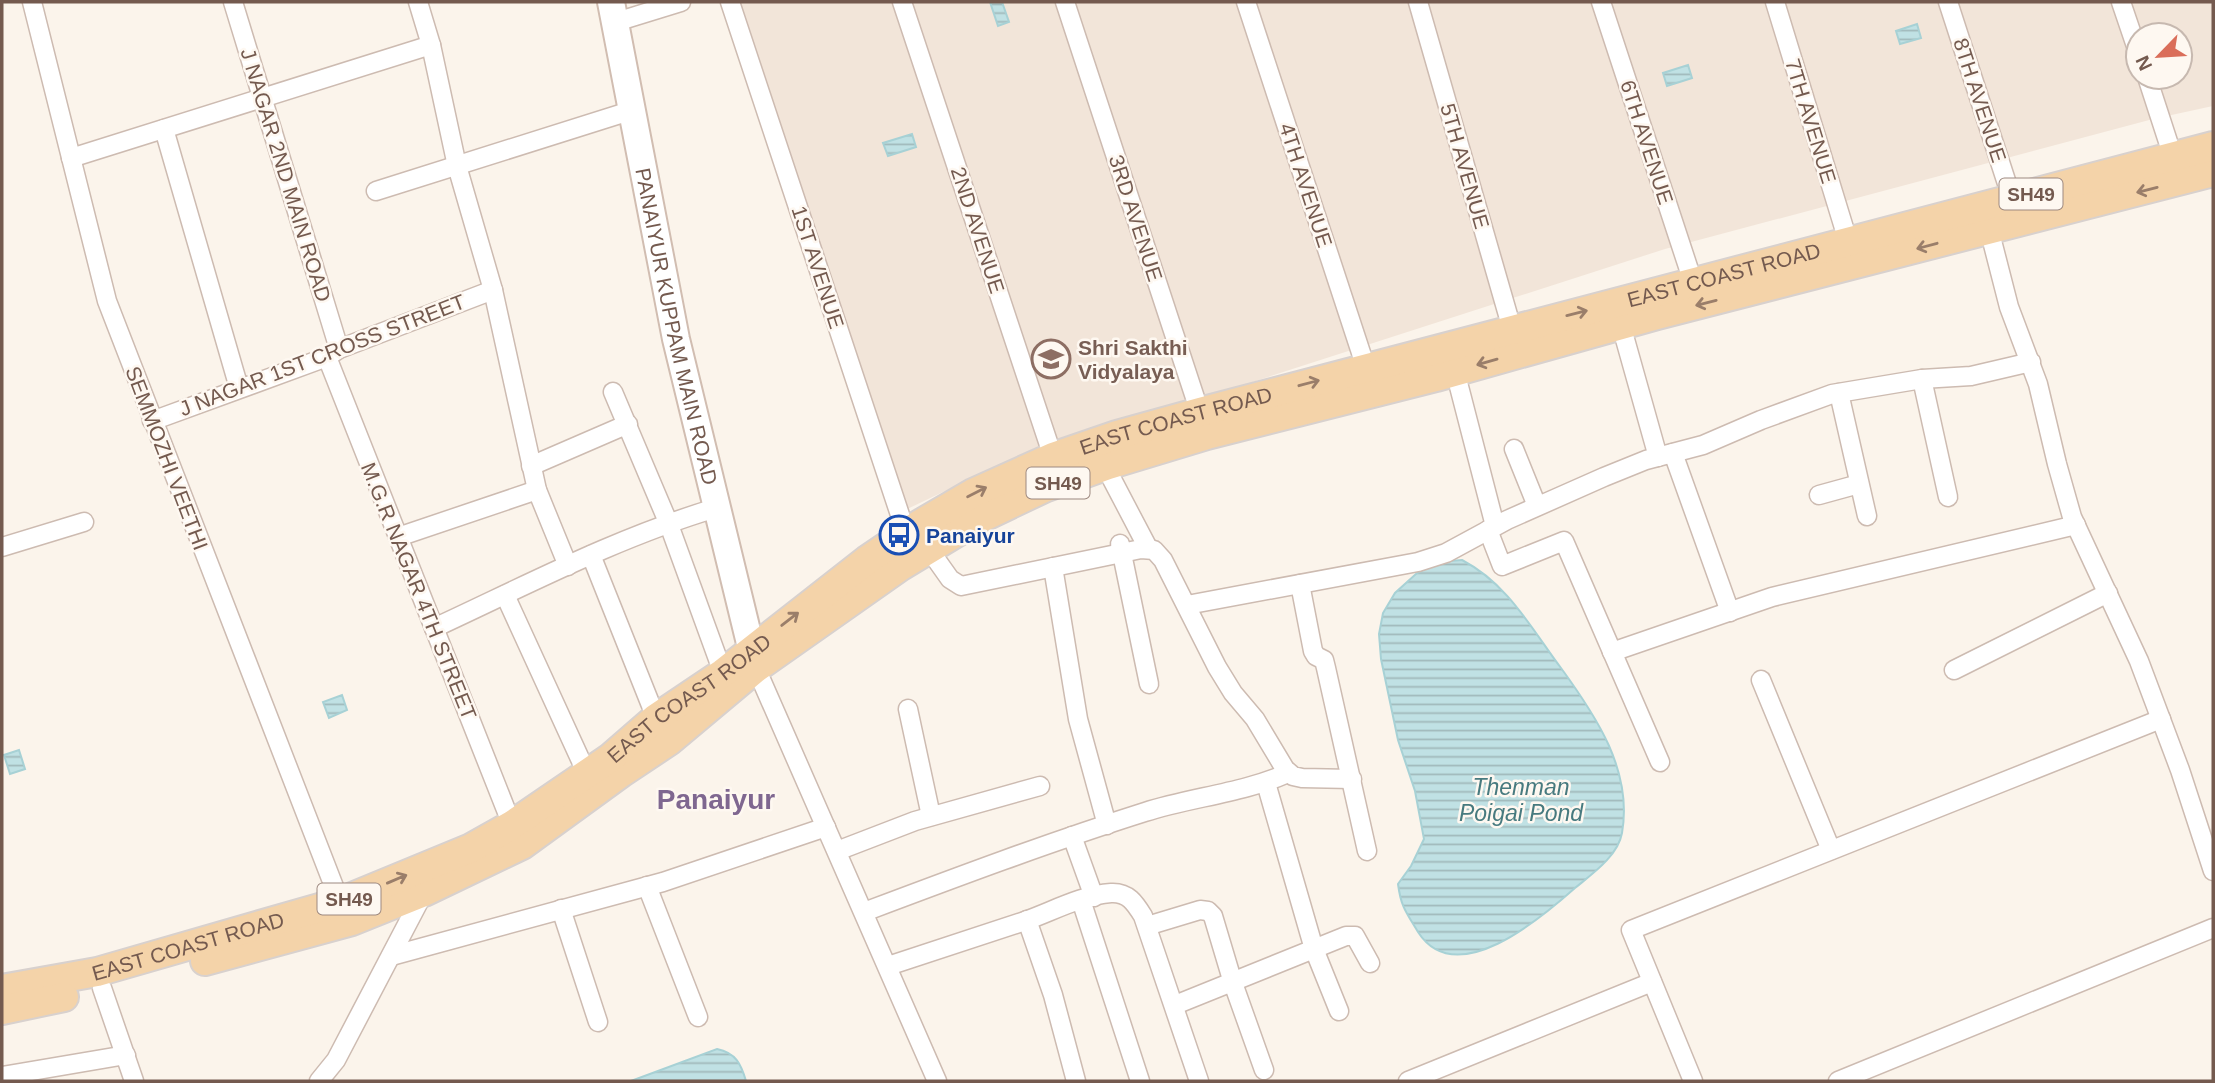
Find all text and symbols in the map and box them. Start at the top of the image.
north arrow [2124,21,2194,91]
street label: 8TH AVENUE [1949,35,2011,165]
street label: J NAGAR 2ND MAIN ROAD [236,46,336,304]
text: N [2132,52,2156,74]
street label: 7TH AVENUE [1781,56,1841,186]
street label: 6TH AVENUE [1616,77,1678,207]
street label: 5TH AVENUE [1436,101,1494,231]
street label: 4TH AVENUE [1275,120,1337,250]
street label: 3RD AVENUE [1105,152,1167,284]
street label: 2ND AVENUE [947,164,1009,296]
street label: PANAIYUR KUPPAM MAIN ROAD [632,166,723,487]
road number: SH49 [2000,178,2062,210]
one-way arrow [2136,184,2159,197]
street label: 1ST AVENUE [787,203,849,331]
street label: EAST COAST ROAD [1625,238,1823,311]
one-way arrow [1916,240,1939,253]
street label: J NAGAR 1ST CROSS STREET [176,290,468,420]
one-way arrow [1696,297,1718,310]
one-way arrow [1565,306,1588,319]
place label: Shri Sakthi Vidyalaya [1078,336,1188,383]
school or university icon: Shri Sakthi Vidyalaya [1030,338,1072,380]
one-way arrow [1476,357,1498,370]
street label: SEMMOZHI VEETHI [121,363,213,553]
one-way arrow [1297,376,1320,389]
street label: EAST COAST ROAD [1077,382,1274,459]
street label: M.G.R NAGAR 4TH STREET [357,459,481,723]
road number: SH49 [1026,468,1090,498]
one-way arrow [966,484,987,498]
bus stop icon: Panaiyur [878,514,920,556]
place label: Panaiyur [926,524,1015,547]
one-way arrow [780,612,798,627]
street label: EAST COAST ROAD [602,629,775,767]
water label: Thenman Poigai Pond [1459,774,1584,826]
district label: Panaiyur [657,784,775,815]
one-way arrow [386,872,407,885]
road number: SH49 [318,884,380,914]
street label: EAST COAST ROAD [89,907,287,984]

